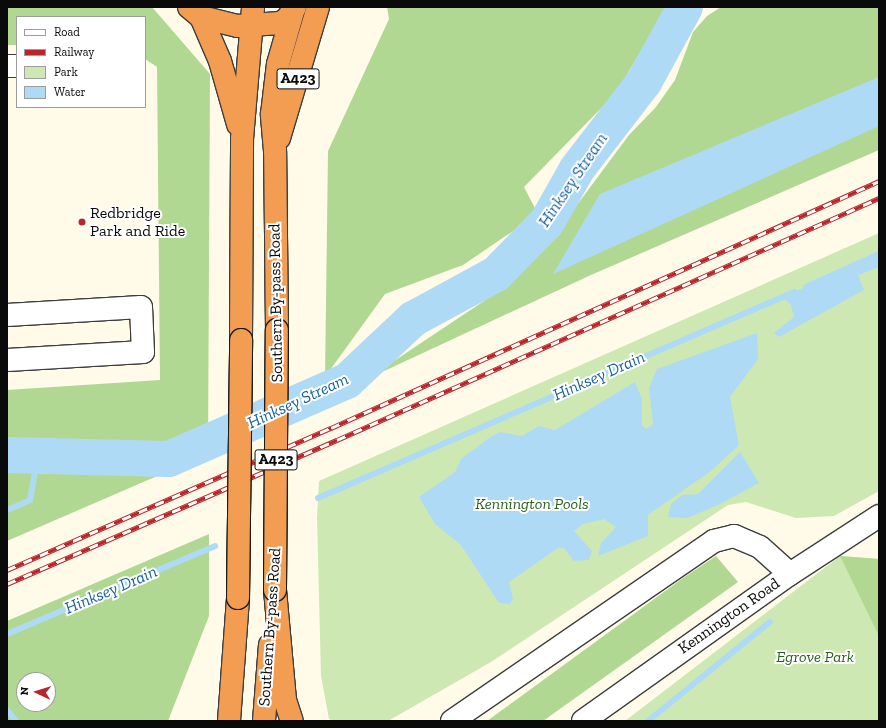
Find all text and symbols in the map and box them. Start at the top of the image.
legend [16,16,146,108]
text: Road [54,25,80,39]
text: Railway [54,45,95,59]
text: Park [54,65,78,79]
road number: A423 [276,66,320,92]
text: Water [54,85,86,99]
water label: Hinksey Stream [534,129,612,231]
place label: Redbridge Park and Ride [90,203,185,241]
marker: Redbridge Park and Ride [77,217,87,227]
street label: Southern By-pass Road [265,223,287,383]
water label: Hinksey Drain [550,347,648,405]
water label: Hinksey Stream [244,369,352,433]
road number: A423 [254,447,298,473]
park label: Kennington Pools [475,494,589,514]
street label: Southern By-pass Road [255,547,285,707]
water label: Hinksey Drain [62,561,160,619]
street label: Kennington Road [675,574,783,658]
park label: Egrove Park [776,647,854,667]
north arrow [16,672,56,712]
text: N [18,687,31,696]

